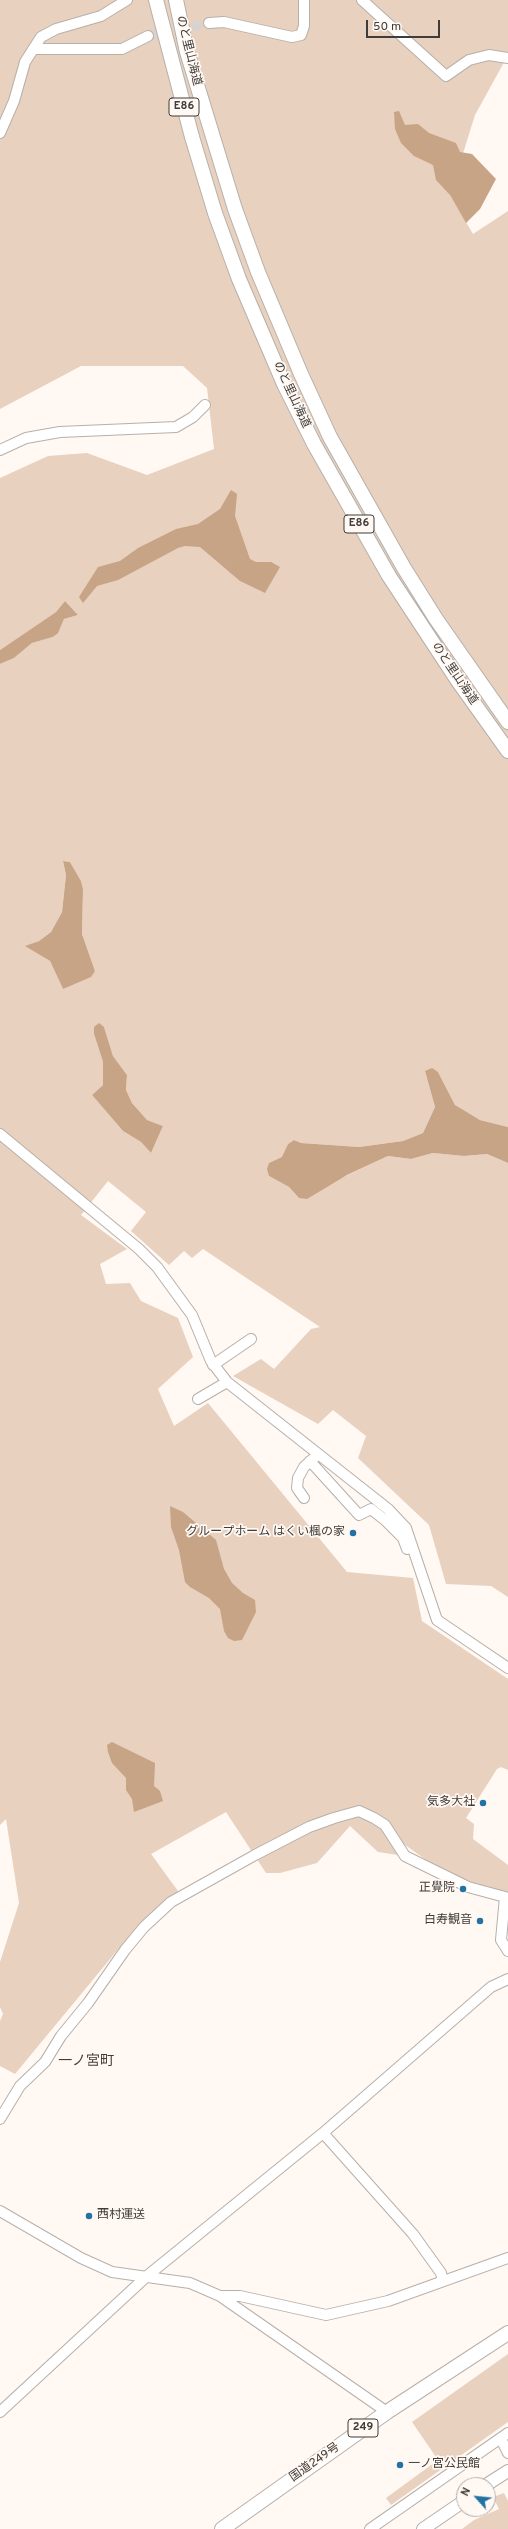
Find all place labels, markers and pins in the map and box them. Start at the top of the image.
place label: グループホーム はくい楓の家 [186,1526,345,1540]
marker: グループホーム はくい楓の家 [348,1528,358,1538]
place label: 気多大社 [427,1796,475,1810]
marker: 気多大社 [478,1798,488,1808]
place label: 正覺院 [419,1882,455,1896]
marker: 正覺院 [458,1884,468,1894]
place label: 白寿観音 [424,1914,472,1928]
marker: 白寿観音 [475,1916,485,1926]
place label: 西村運送 [97,2209,145,2223]
marker: 西村運送 [84,2211,94,2221]
place label: 一ノ宮公民館 [408,2458,480,2472]
marker: 一ノ宮公民館 [395,2460,405,2470]

